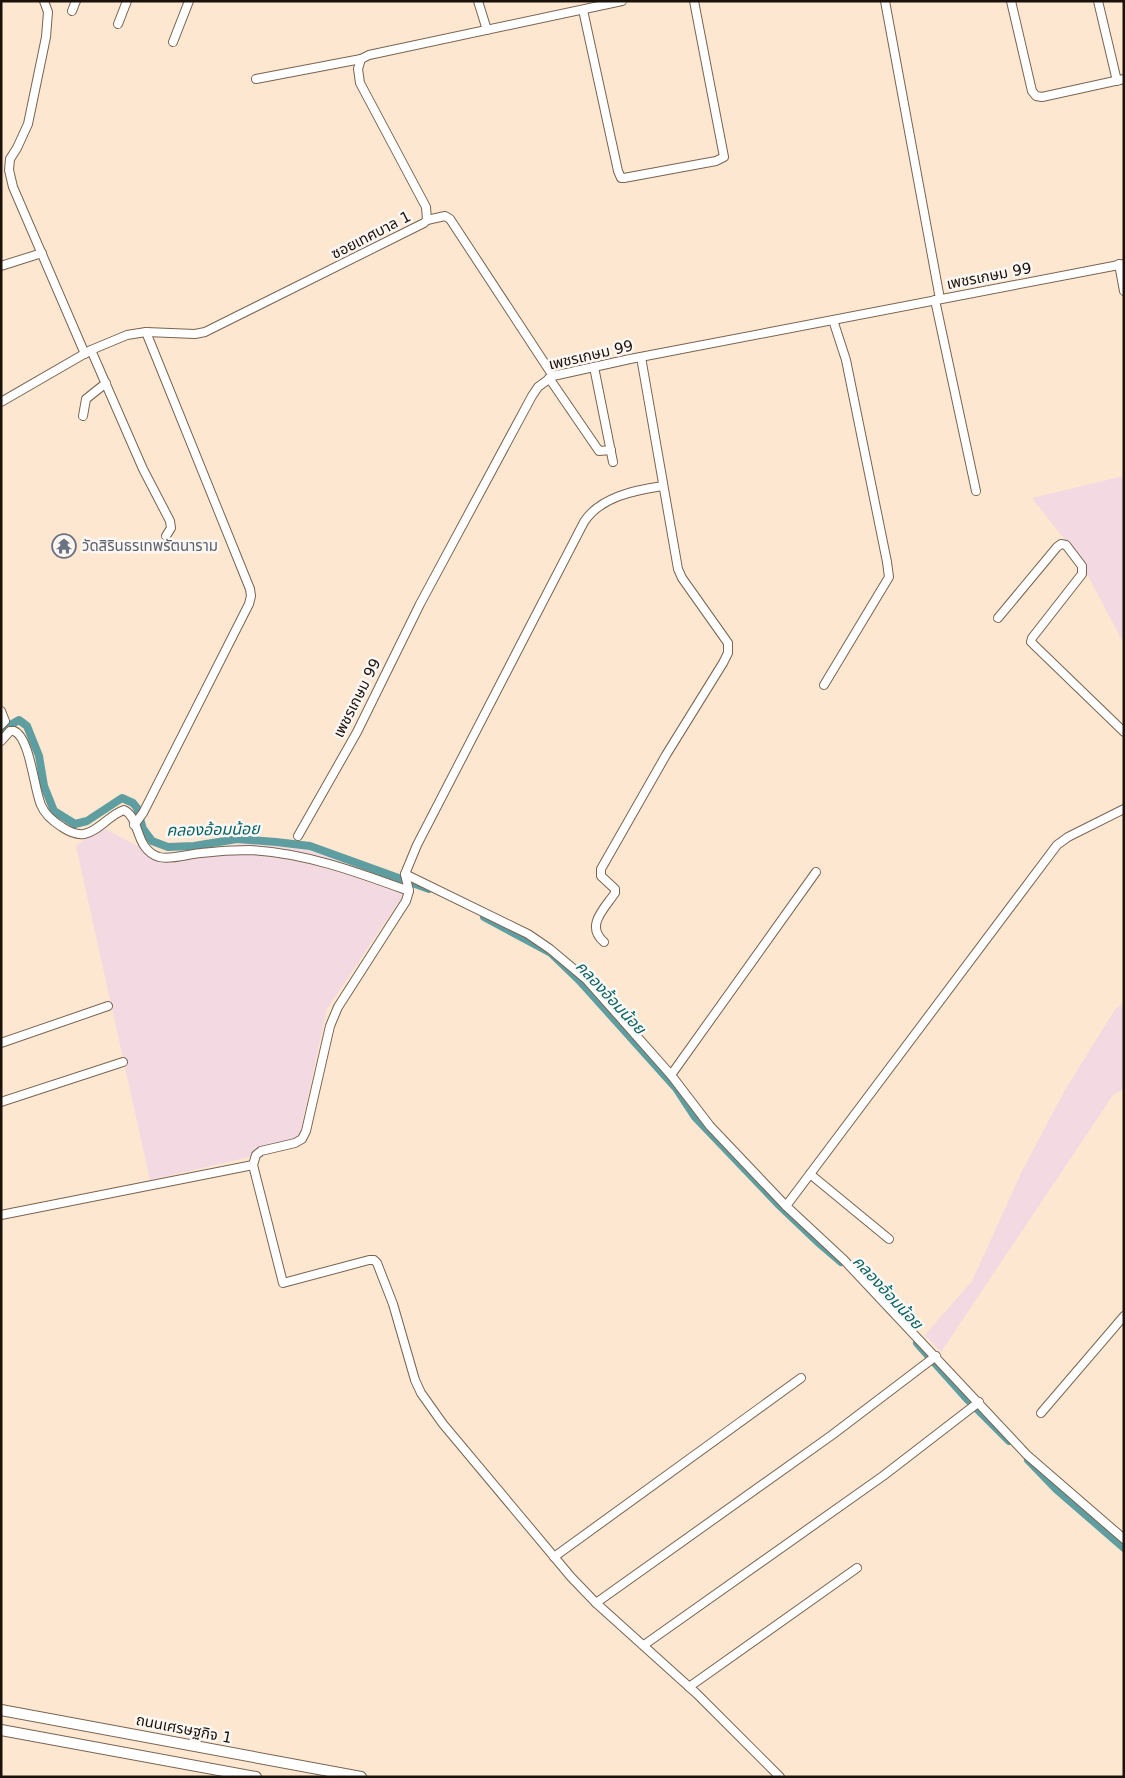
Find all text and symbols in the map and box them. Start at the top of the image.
street label: ซอยเทศบาล 1 [328,207,414,263]
street label: เพชรเกษม 99 [945,259,1033,293]
street label: เพชรเกษม 99 [547,337,635,373]
temple icon: วัดสิรินธรเทพรัตนาราม [51,533,77,559]
place label: วัดสิรินธรเทพรัตนาราม [82,537,218,555]
street label: เพชรเกษม 99 [329,655,385,741]
water label: คลองอ้อมน้อย [166,819,261,840]
water label: คลองอ้อมน้อย [572,957,650,1039]
water label: คลองอ้อมน้อย [849,1252,927,1334]
street label: ถนนเศรษฐกิจ 1 [134,1711,234,1747]

